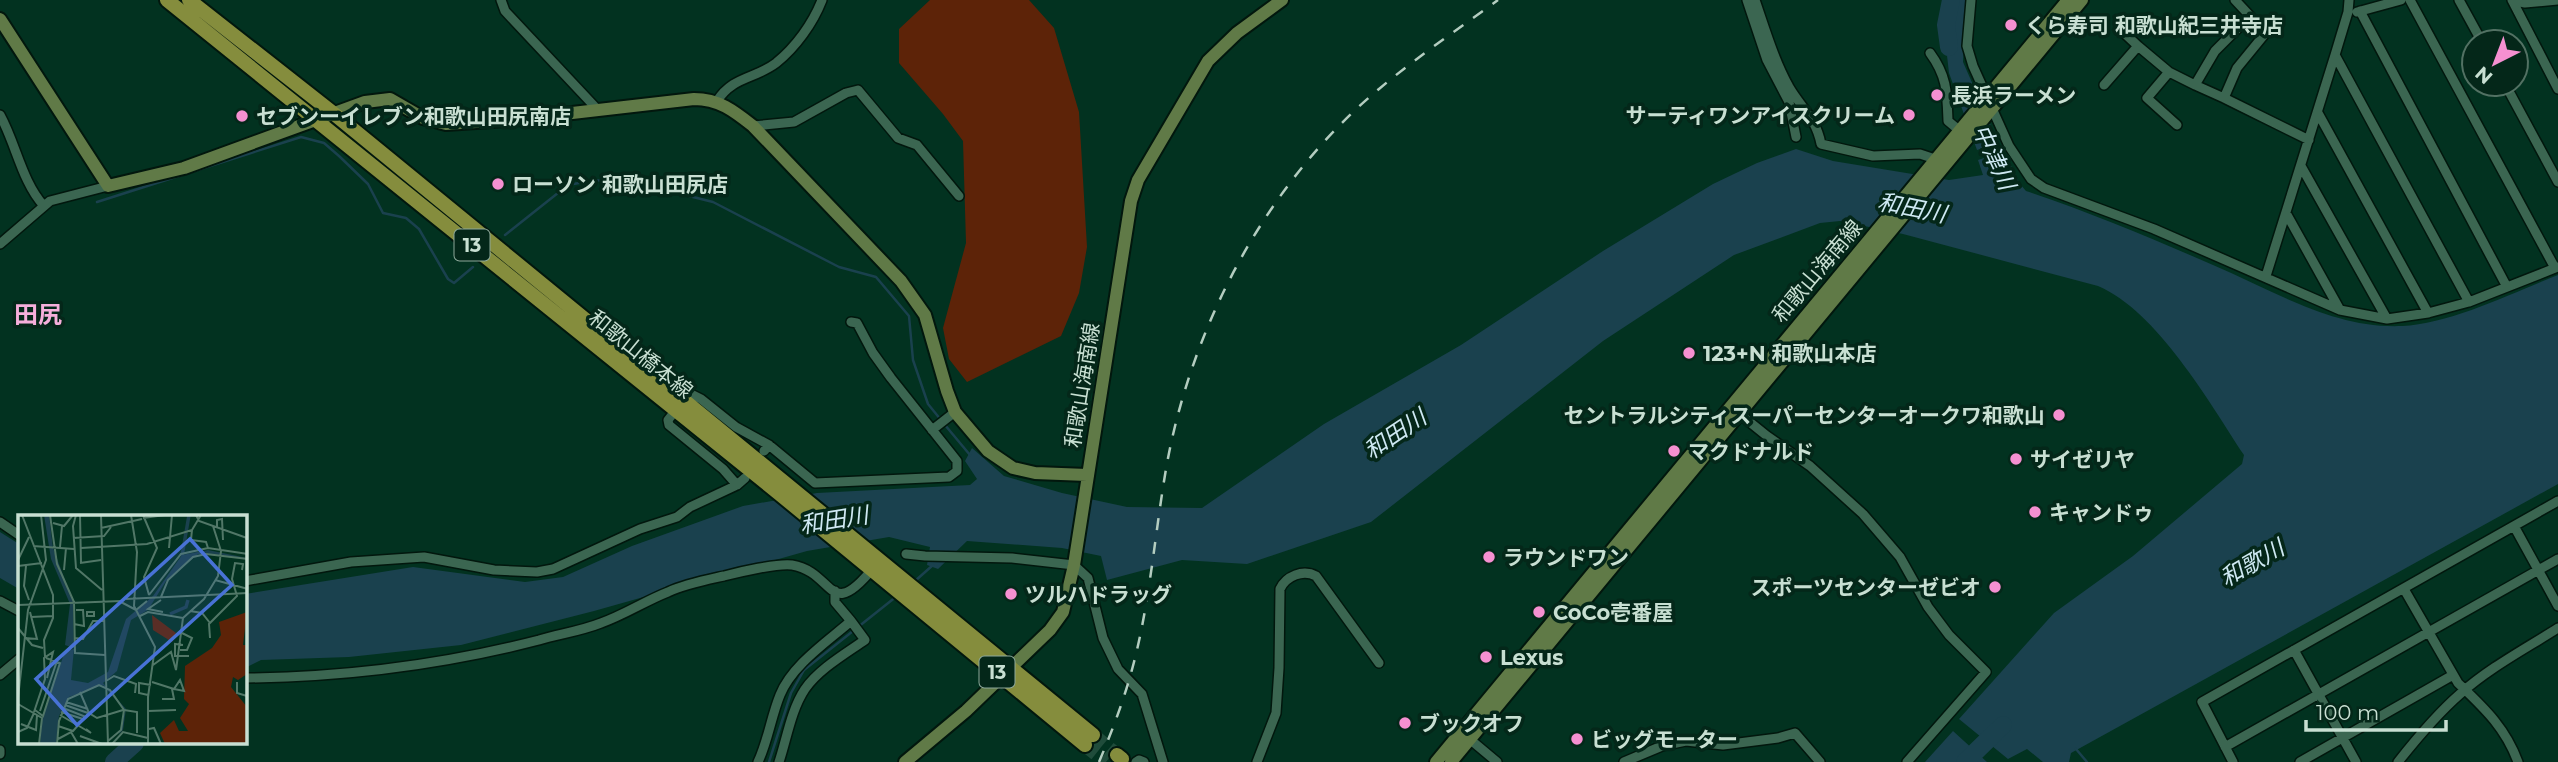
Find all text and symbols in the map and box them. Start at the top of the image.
place label: くら寿司 和歌山紀三井寺店 [2025,13,2283,38]
marker: くら寿司 和歌山紀三井寺店 [2003,17,2019,33]
north arrow [2460,28,2530,98]
text: N [2471,62,2497,89]
place label: 長浜ラーメン [1951,83,2076,108]
marker: 長浜ラーメン [1929,87,1945,103]
place label: サーティワンアイスクリーム [1626,103,1895,128]
place label: セブンーイレブン和歌山田尻南店 [256,104,571,129]
marker: サーティワンアイスクリーム [1901,107,1917,123]
marker: セブンーイレブン和歌山田尻南店 [234,108,250,124]
water label: 中津川 [1967,120,2023,197]
place label: ローソン 和歌山田尻店 [512,172,728,197]
marker: ローソン 和歌山田尻店 [490,176,506,192]
water label: 和田川 [1875,188,1951,229]
street label: 和歌山海南線 [1767,215,1867,327]
road number: 13 [454,230,490,260]
district label: 田尻 [14,300,62,329]
street label: 和歌山橋本線 [584,305,698,403]
street label: 和歌山海南線 [1060,321,1104,449]
place label: 123+N 和歌山本店 [1703,341,1877,366]
marker: 123+N 和歌山本店 [1681,345,1697,361]
water label: 和田川 [1359,401,1434,465]
place label: セントラルシティスーパーセンターオークワ和歌山 [1563,403,2045,428]
marker: セントラルシティスーパーセンターオークワ和歌山 [2051,407,2067,423]
place label: マクドナルド [1688,439,1814,464]
marker: マクドナルド [1666,443,1682,459]
place label: サイゼリヤ [2030,447,2135,472]
marker: サイゼリヤ [2008,451,2024,467]
water label: 和田川 [798,500,873,539]
place label: キャンドゥ [2049,500,2154,525]
marker: キャンドゥ [2027,504,2043,520]
inset map [18,515,247,744]
water label: 和歌川 [2215,532,2291,592]
place label: ラウンドワン [1503,545,1629,570]
marker: ラウンドワン [1481,549,1497,565]
place label: スポーツセンターゼビオ [1750,575,1981,600]
marker: スポーツセンターゼビオ [1987,579,2003,595]
place label: ツルハドラッグ [1025,582,1172,607]
marker: ツルハドラッグ [1003,586,1019,602]
place label: CoCo壱番屋 [1553,600,1673,625]
marker: CoCo壱番屋 [1531,604,1547,620]
place label: Lexus [1500,645,1563,670]
marker: Lexus [1478,649,1494,665]
road number: 13 [979,656,1014,688]
scale bar [2306,688,2446,732]
text: 100 m [2316,700,2379,725]
place label: ブックオフ [1419,711,1524,736]
marker: ブックオフ [1397,715,1413,731]
place label: ビッグモーター [1591,727,1738,752]
marker: ビッグモーター [1569,731,1585,747]

